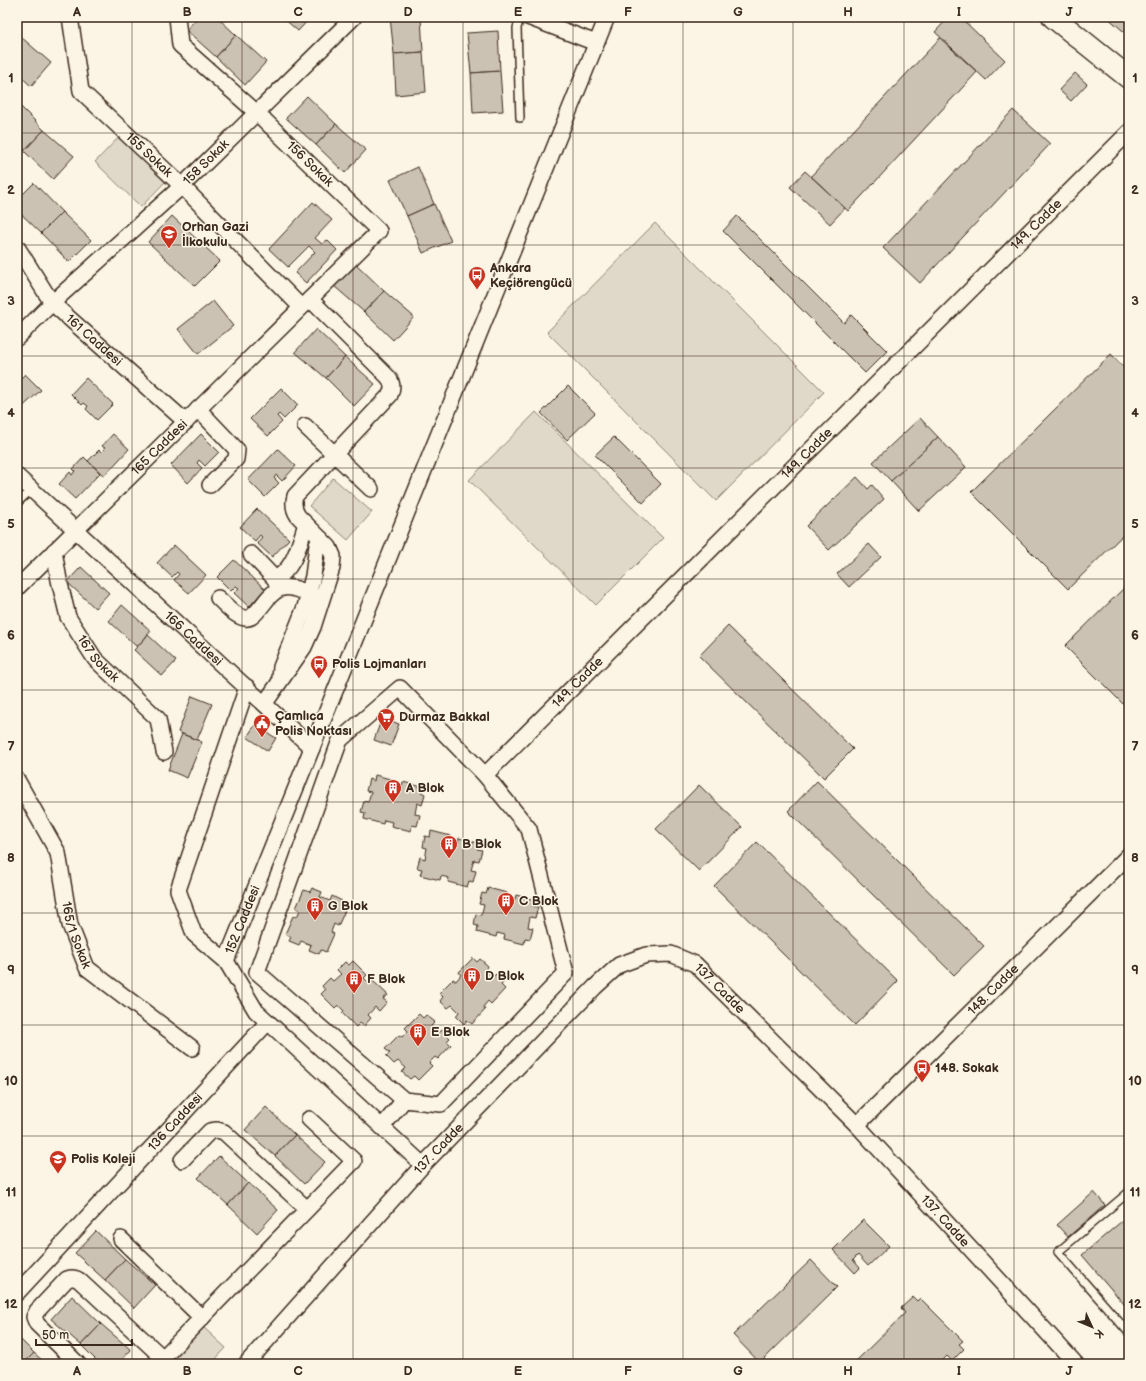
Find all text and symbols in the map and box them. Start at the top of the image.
text: A [72,4,81,20]
text: B [182,4,192,20]
text: C [293,4,303,20]
text: D [403,4,413,20]
text: E [514,4,523,20]
text: F [624,4,632,20]
text: G [733,4,743,20]
text: H [843,4,853,20]
text: I [957,4,961,20]
text: J [1065,4,1073,20]
text: 1 [8,70,14,86]
text: 1 [1132,70,1138,86]
street label: 155 Sokak [122,129,176,181]
street label: 158 Sokak [179,136,233,189]
street label: 156 Sokak [283,138,337,191]
text: 2 [7,182,15,198]
text: 2 [1131,182,1139,198]
street label: 149. Cadde [1007,195,1065,253]
place label: Orhan Gazi İlkokulu [182,219,249,250]
school or university icon: Orhan Gazi İlkokulu [159,224,179,249]
place label: Ankara Keçiörengücü [489,260,572,291]
bus stop icon: Ankara Keçiörengücü [467,265,487,290]
text: 3 [7,293,15,309]
text: 3 [1131,293,1139,309]
street label: 161 Caddesi [62,311,125,369]
text: 4 [7,405,15,421]
text: 4 [1131,405,1139,421]
street label: 165 Caddesi [128,416,191,479]
street label: 149. Cadde [778,424,836,482]
text: 5 [7,516,15,532]
text: 5 [1131,516,1139,532]
street label: 166 Caddesi [161,608,226,669]
text: 6 [7,627,15,643]
text: 6 [1131,627,1139,643]
street label: 167 Sokak [74,632,123,686]
street label: 149. Cadde [549,653,607,711]
bus stop icon: Polis Lojmanları [309,654,329,679]
place label: Polis Lojmanları [332,656,426,672]
supermarket icon: Durmaz Bakkal [376,707,396,732]
place label: Çamlıca Polis Noktası [275,708,352,739]
place label: Durmaz Bakkal [399,709,490,725]
public building icon: Çamlıca Polis Noktası [252,713,272,738]
text: 7 [7,739,15,755]
text: 7 [1131,739,1139,755]
building icon: A Blok [383,778,403,803]
place label: A Blok [405,780,444,796]
building icon: B Blok [439,834,459,859]
place label: B Blok [462,836,502,852]
text: 8 [7,850,15,866]
text: 8 [1131,850,1139,866]
street label: 152 Caddesi [222,883,264,956]
building icon: C Blok [496,891,516,916]
place label: C Blok [519,893,559,909]
building icon: G Blok [305,896,325,921]
place label: G Blok [328,898,368,914]
street label: 165/1 Sokak [58,900,95,971]
street label: 137. Cadde [691,960,748,1017]
street label: 148. Cadde [964,961,1022,1019]
text: 9 [7,962,15,978]
text: 9 [1131,962,1139,978]
building icon: D Blok [462,966,482,991]
place label: D Blok [485,968,524,984]
building icon: F Blok [344,969,364,994]
place label: F Blok [367,971,405,987]
building icon: E Blok [408,1022,428,1047]
place label: E Blok [431,1024,470,1040]
bus stop icon: 148. Sokak [912,1058,932,1083]
place label: 148. Sokak [935,1060,999,1076]
text: 10 [4,1073,18,1089]
text: 10 [1128,1073,1142,1089]
street label: 136 Caddesi [145,1090,206,1154]
street label: 137. Cadde [411,1120,467,1178]
school or university icon: Polis Koleji [48,1149,68,1174]
place label: Polis Koleji [71,1151,135,1167]
text: 11 [6,1184,16,1200]
text: 11 [1130,1184,1140,1200]
street label: 137. Cadde [917,1192,973,1251]
text: 12 [4,1296,18,1312]
text: 12 [1128,1296,1142,1312]
north arrow [1072,1307,1112,1347]
scale bar [36,1321,132,1347]
text: K [1091,1326,1106,1341]
text: 50 m [42,1328,69,1343]
text: A [72,1363,81,1379]
text: B [182,1363,192,1379]
text: C [293,1363,303,1379]
text: D [403,1363,413,1379]
text: E [514,1363,523,1379]
text: F [624,1363,632,1379]
text: G [733,1363,743,1379]
text: H [843,1363,853,1379]
text: I [957,1363,961,1379]
text: J [1065,1363,1073,1379]

